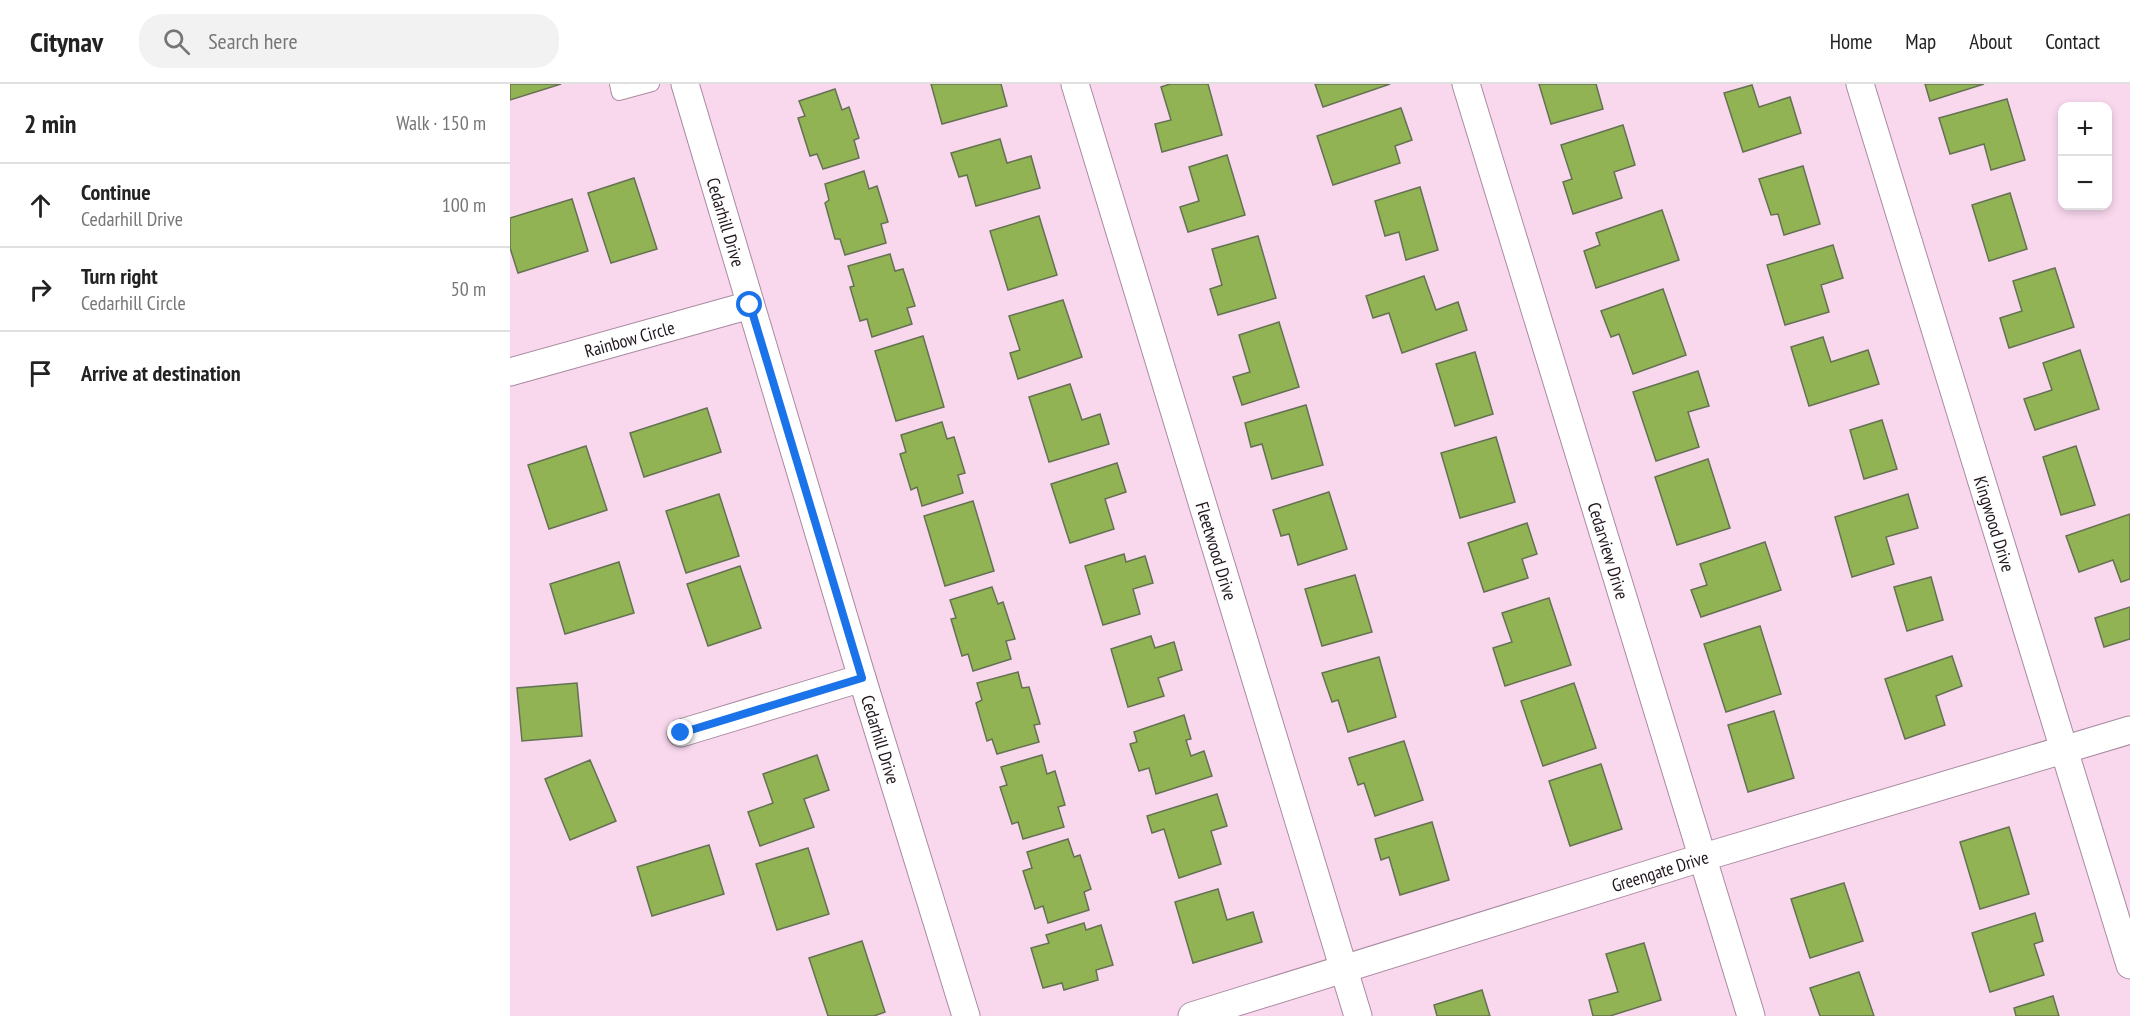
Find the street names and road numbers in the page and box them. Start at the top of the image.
street label: Cedarhill Drive [702,175,750,269]
street label: Rainbow Circle [582,315,677,362]
street label: Kingwood Drive [1969,473,2020,574]
street label: Fleetwood Drive [1191,499,1243,603]
street label: Cedarview Drive [1583,499,1634,602]
street label: Cedarhill Drive [856,692,905,787]
street label: Greengate Drive [1609,845,1711,897]

